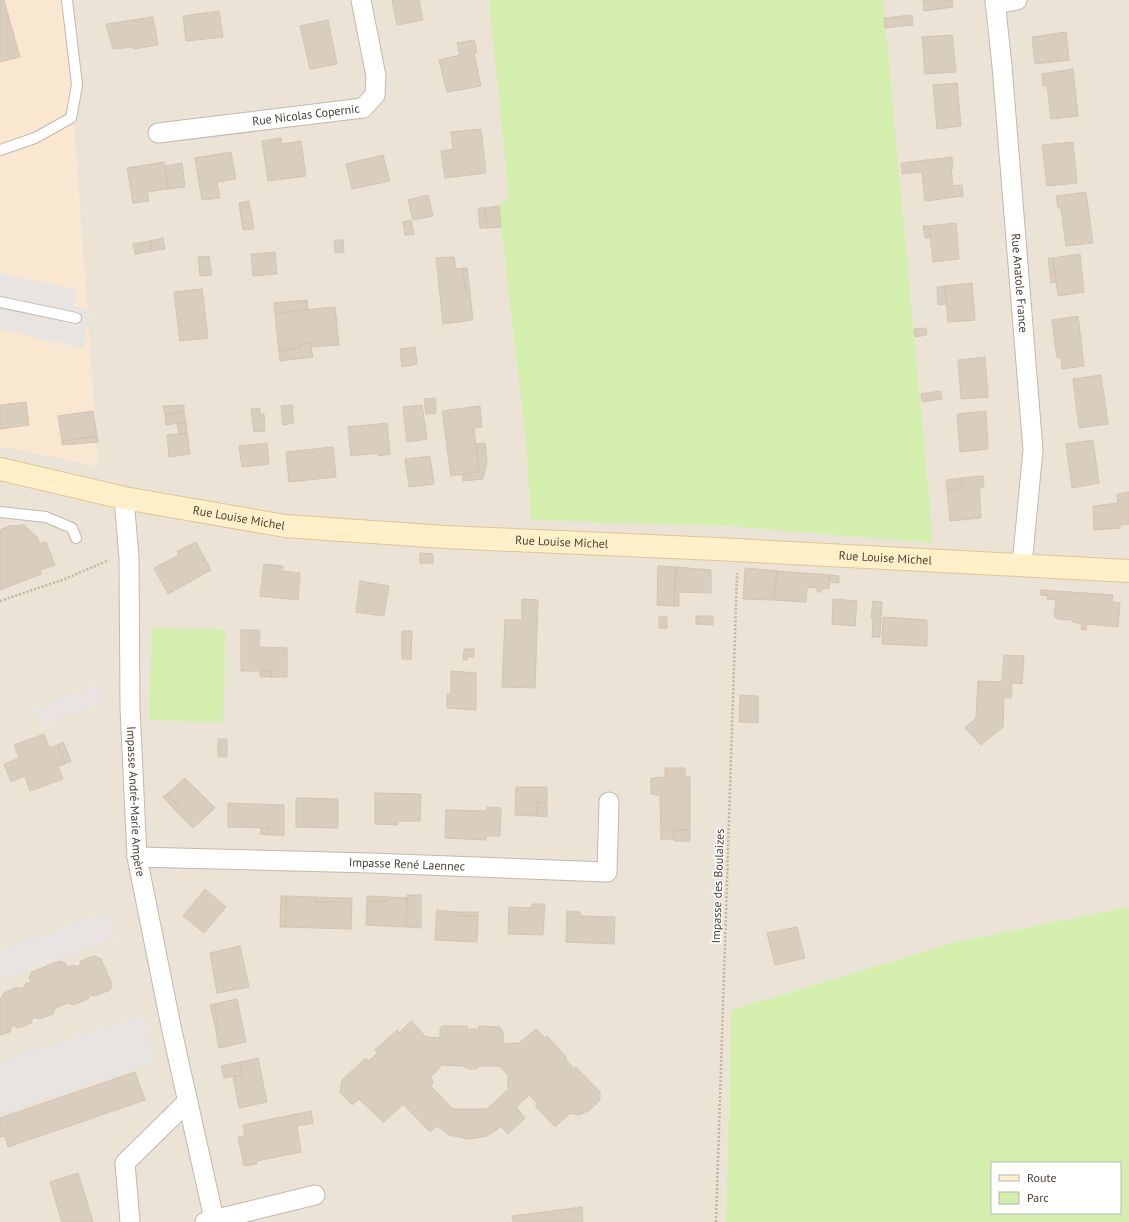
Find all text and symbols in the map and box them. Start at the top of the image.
street label: Rue Nicolas Copernic [251,100,361,128]
street label: Rue Anatole France [1009,233,1031,333]
street label: Rue Louise Michel [192,502,287,533]
street label: Rue Louise Michel [515,532,609,551]
street label: Rue Louise Michel [838,548,933,567]
street label: Impasse André-Marie Ampère [124,726,149,878]
street label: Impasse des Boulaizes [708,828,727,944]
street label: Impasse René Laennec [349,854,466,874]
legend [991,1162,1121,1214]
text: Route [1027,1170,1057,1185]
text: Parc [1027,1190,1049,1205]

